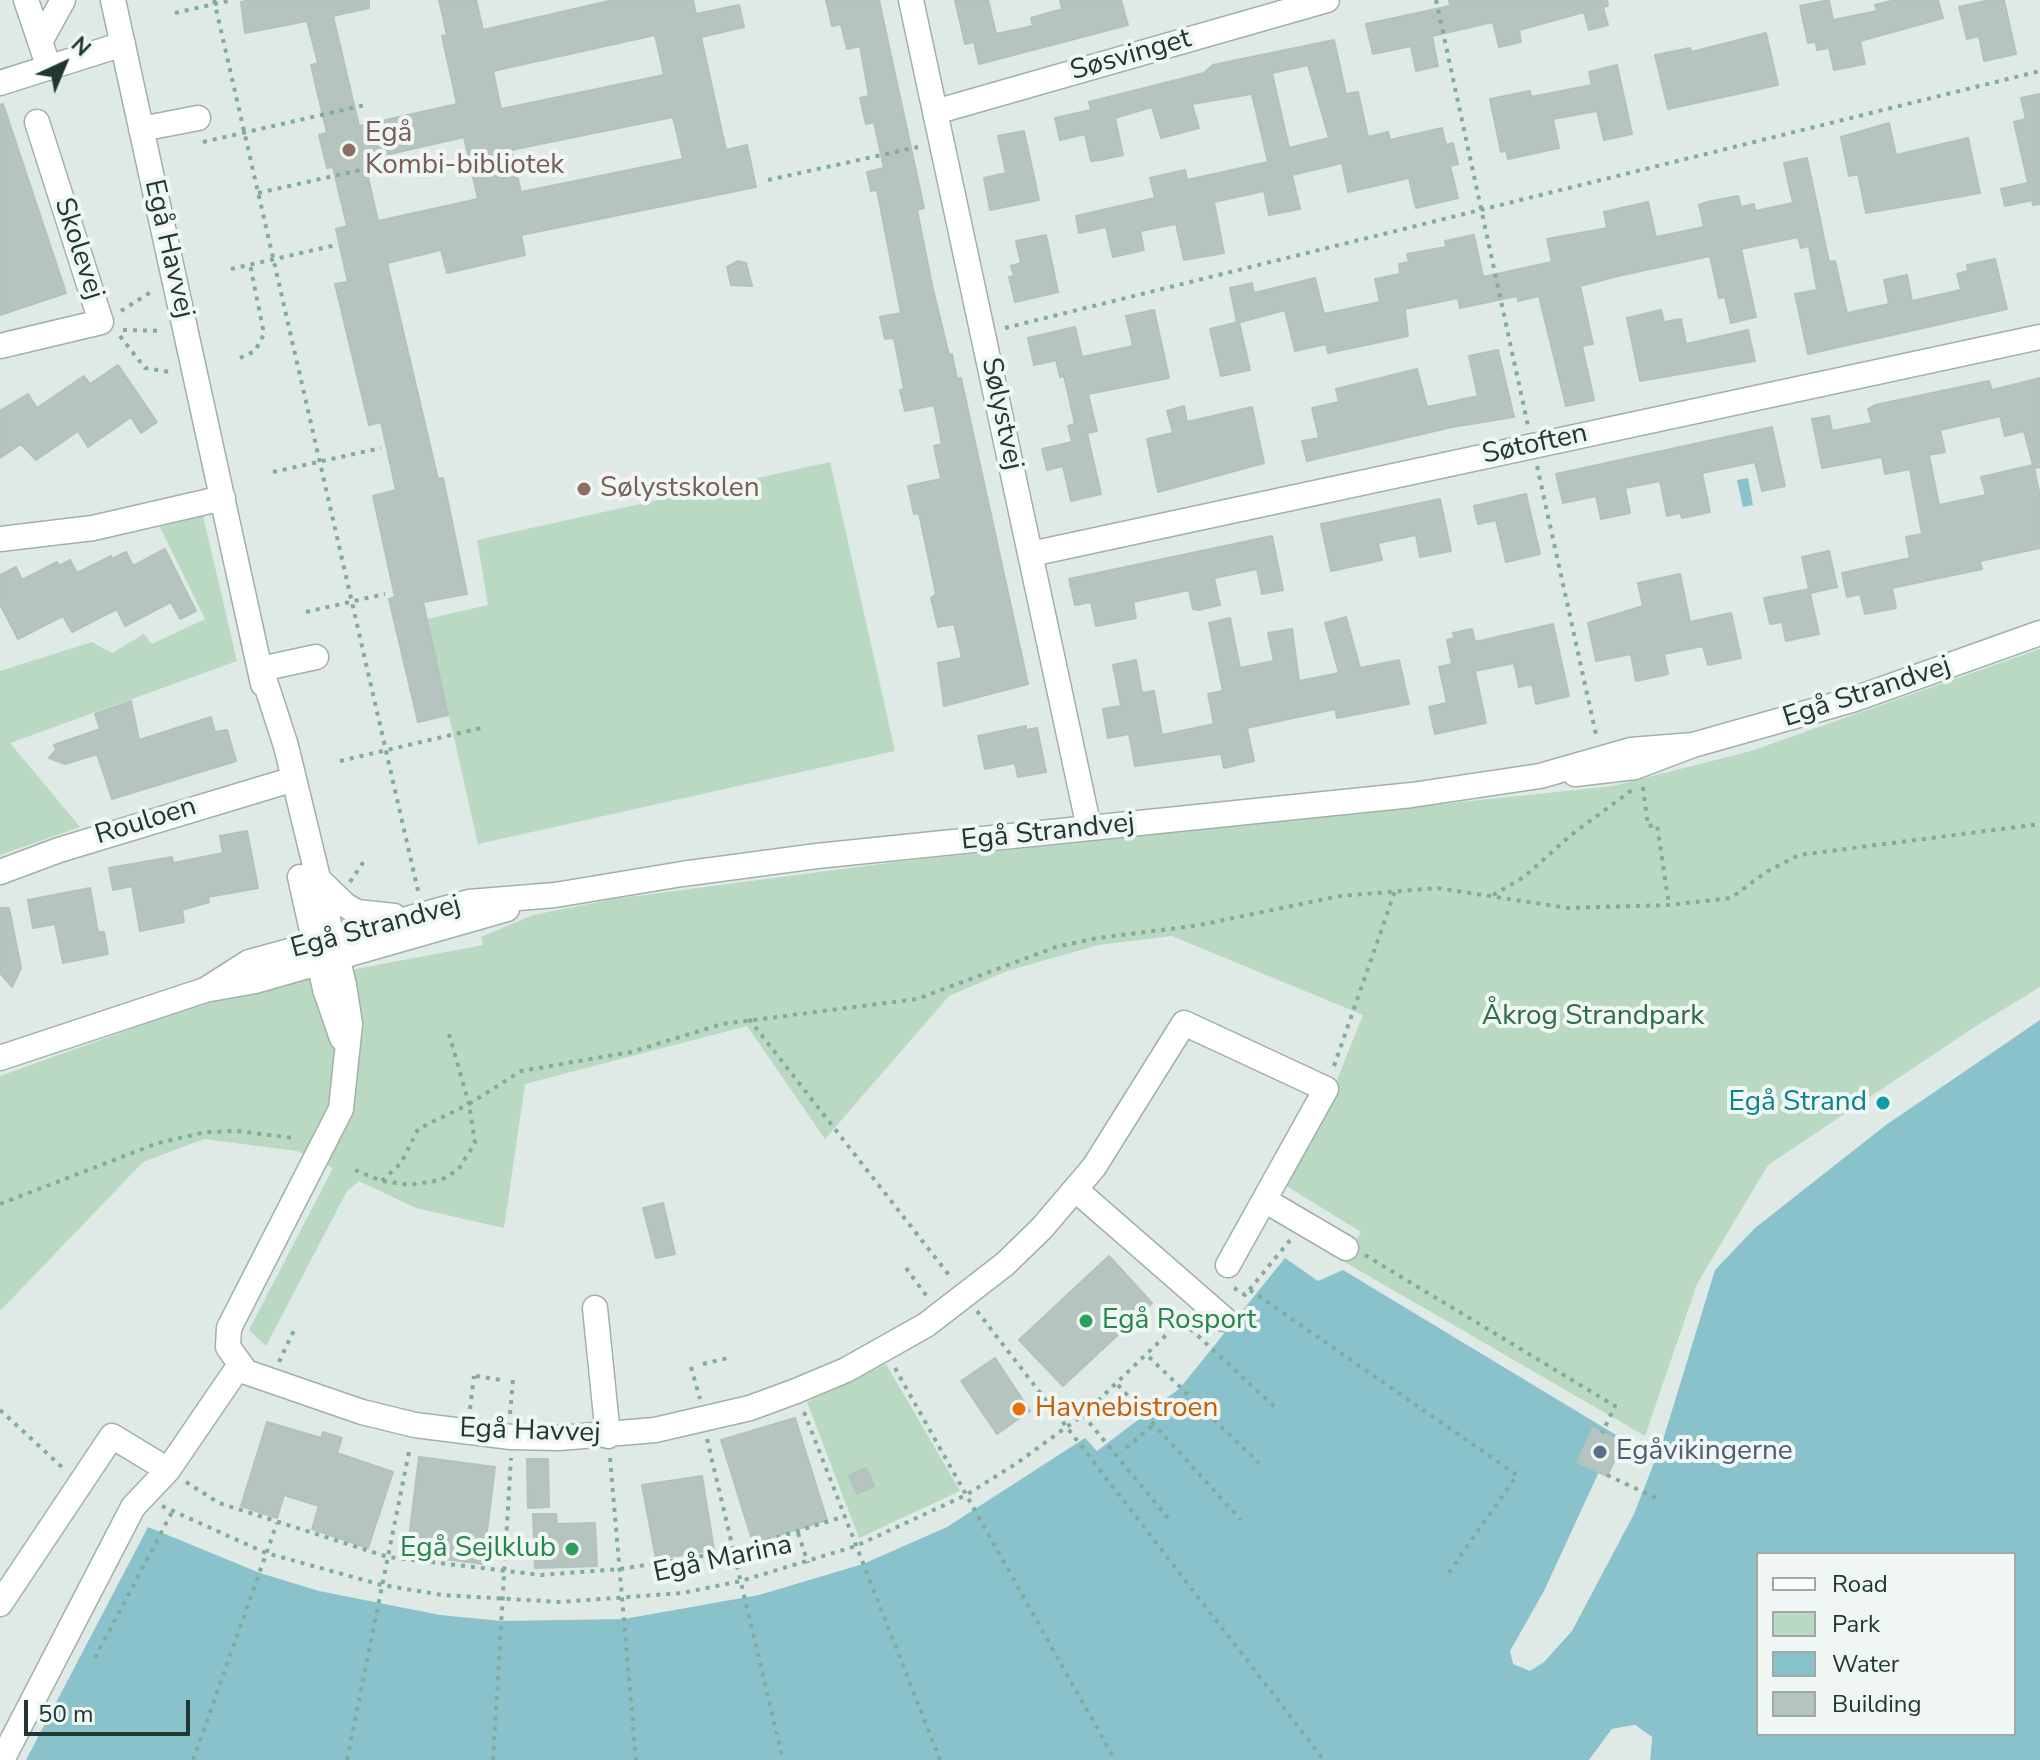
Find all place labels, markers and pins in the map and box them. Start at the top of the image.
place label: Egå Kombi-bibliotek [365,117,564,183]
marker: Egå Kombi-bibliotek [340,141,358,159]
place label: Sølystskolen [600,472,760,506]
marker: Sølystskolen [575,480,593,498]
place label: Egå Strand [1728,1086,1867,1120]
marker: Egå Strand [1874,1094,1892,1112]
place label: Egå Rosport [1102,1304,1257,1338]
marker: Egå Rosport [1077,1312,1095,1330]
place label: Havnebistroen [1035,1392,1218,1426]
marker: Havnebistroen [1010,1400,1028,1418]
place label: Egåvikingerne [1616,1435,1793,1469]
marker: Egåvikingerne [1591,1443,1609,1461]
place label: Egå Sejlklub [400,1532,556,1566]
marker: Egå Sejlklub [563,1540,581,1558]

